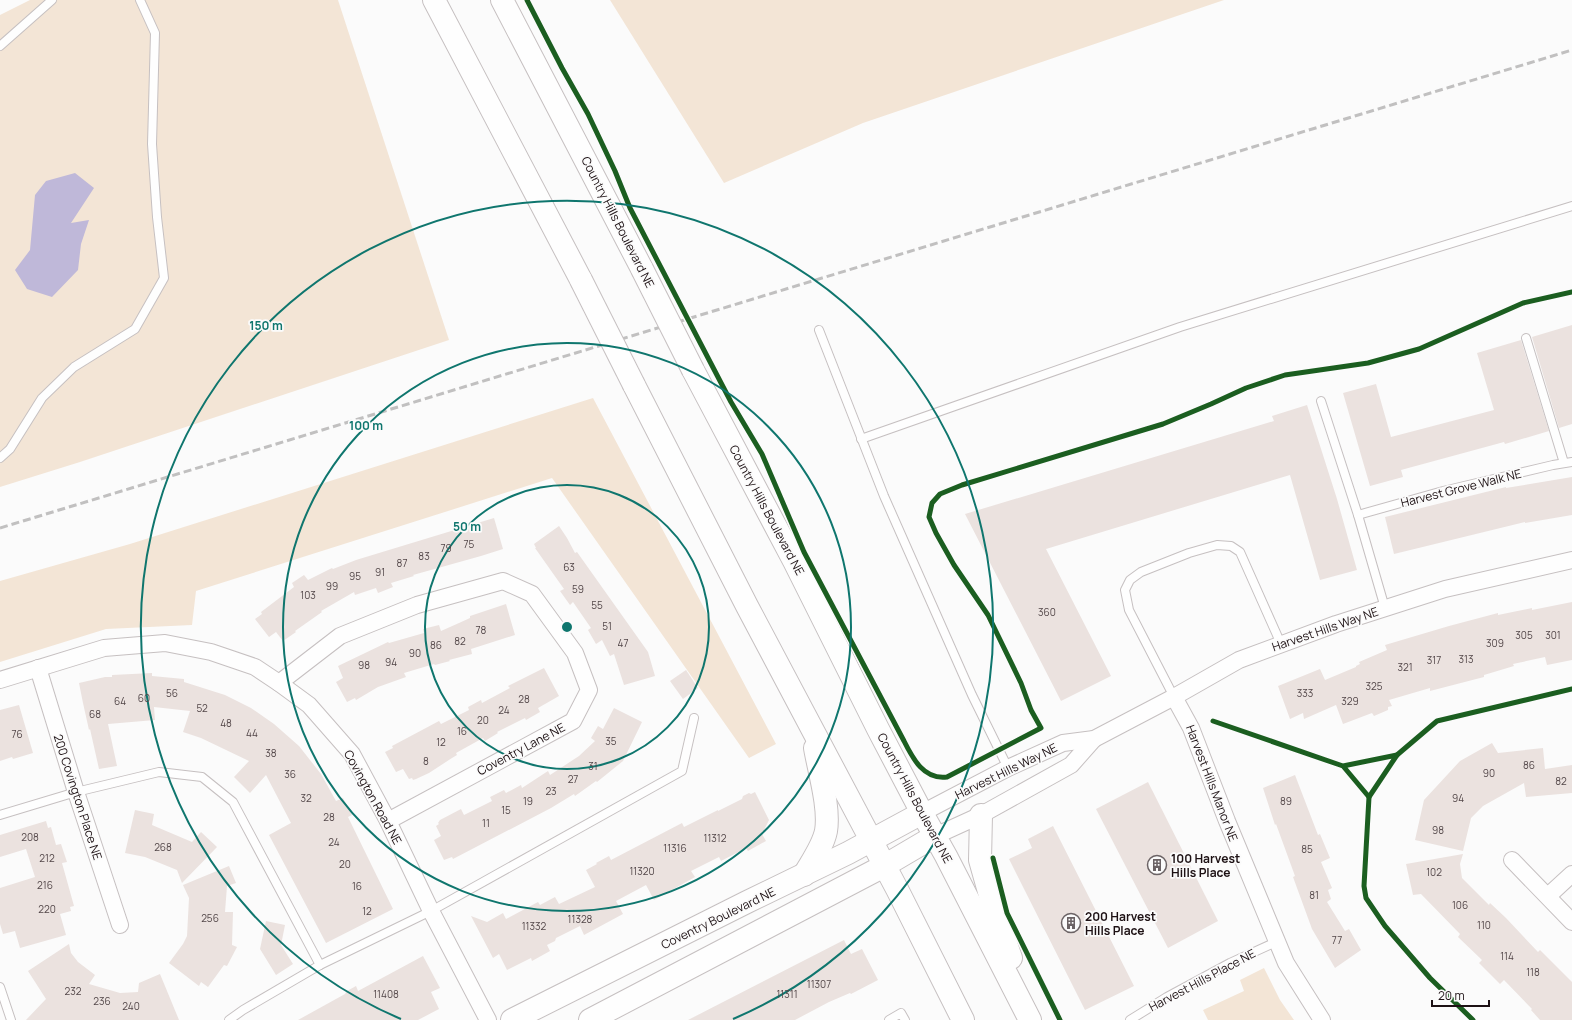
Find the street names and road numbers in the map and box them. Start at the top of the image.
street label: Country Hills Boulevard NE [577,153,659,291]
street label: Country Hills Boulevard NE [725,442,809,578]
street label: Harvest Grove Walk NE [1399,465,1523,511]
street label: Harvest Hills Way NE [1269,603,1381,655]
street label: Coventry Lane NE [474,719,568,779]
street label: Harvest Hills Manor NE [1182,722,1242,844]
street label: Country Hills Boulevard NE [873,730,957,866]
street label: 200 Covington Place NE [50,732,106,862]
street label: Harvest Hills Way NE [952,739,1060,803]
street label: Covington Road NE [340,747,406,847]
street label: Coventry Boulevard NE [658,883,778,953]
street label: Harvest Hills Place NE [1146,945,1258,1015]

